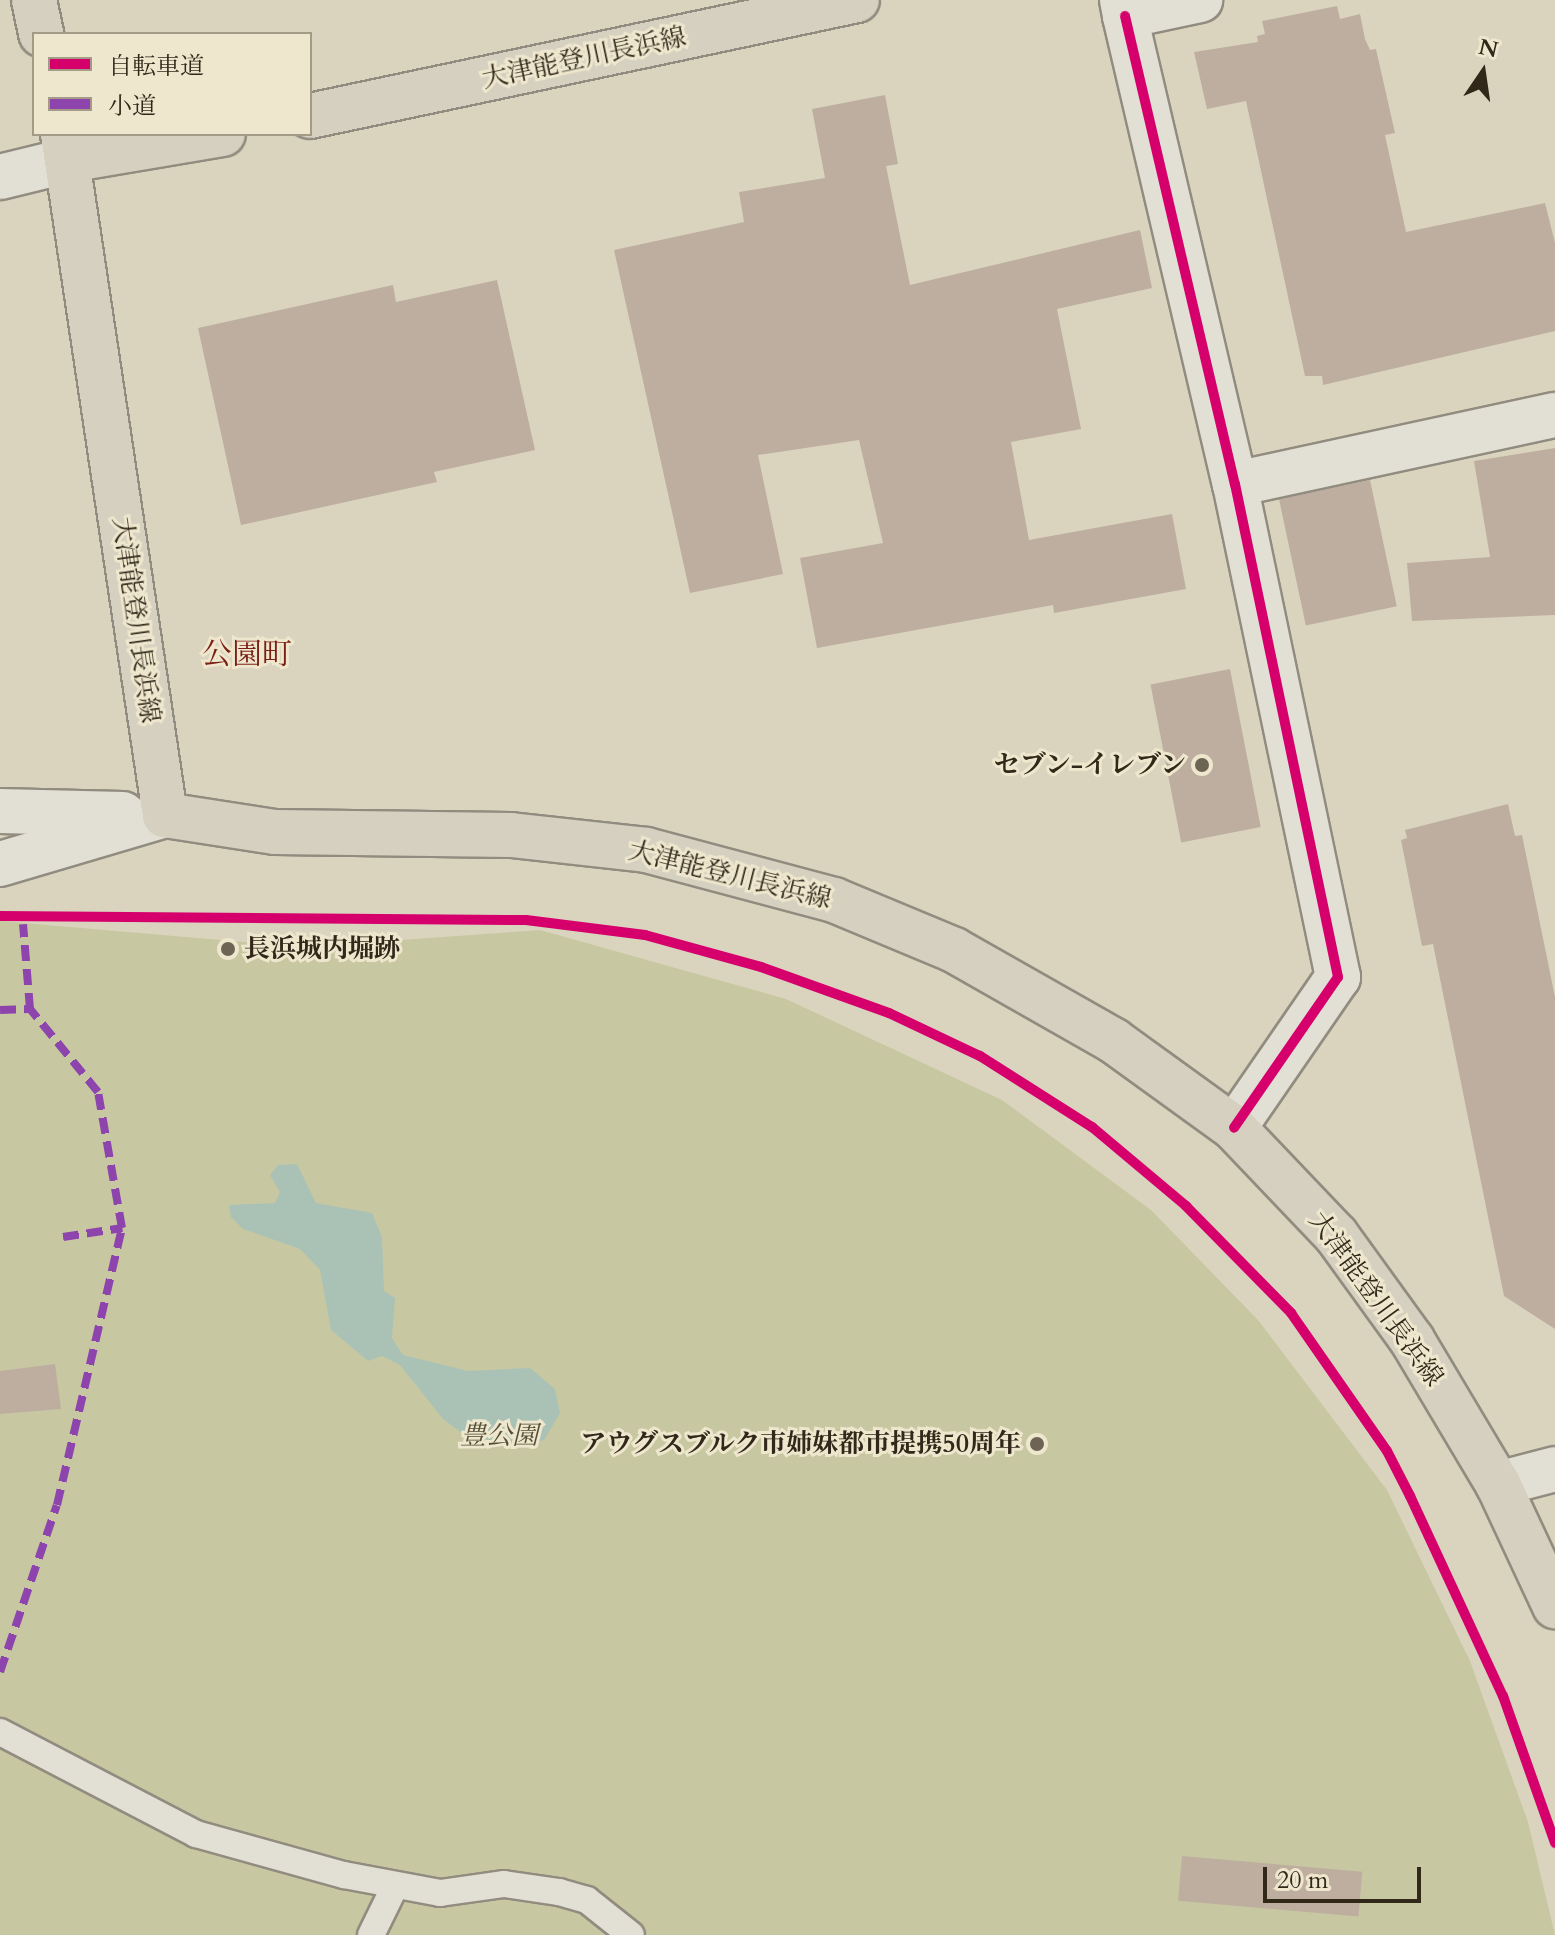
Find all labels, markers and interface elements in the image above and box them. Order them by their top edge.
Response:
street label: 大津能登川長浜線 [479,21,689,95]
legend [32,32,312,136]
north arrow [1443,32,1523,112]
text: N [1476,32,1501,65]
text: 自転車道 [108,50,204,83]
text: 小道 [108,90,156,123]
street label: 大津能登川長浜線 [106,515,166,725]
district label: 公園町 [202,637,292,673]
place label: セブン-イレブン [992,749,1186,781]
marker: セブン-イレブン [1193,756,1211,774]
street label: 大津能登川長浜線 [625,835,835,915]
place label: 長浜城内堀跡 [244,933,400,965]
marker: 長浜城内堀跡 [219,940,237,958]
street label: 大津能登川長浜線 [1302,1206,1450,1392]
park label: 豊公園 [460,1420,538,1452]
place label: アウグスブルク市姉妹都市提携50周年 [578,1428,1021,1460]
marker: アウグスブルク市姉妹都市提携50周年 [1028,1435,1046,1453]
scale bar [1267,1851,1425,1901]
text: 20 m [1277,1864,1328,1897]

